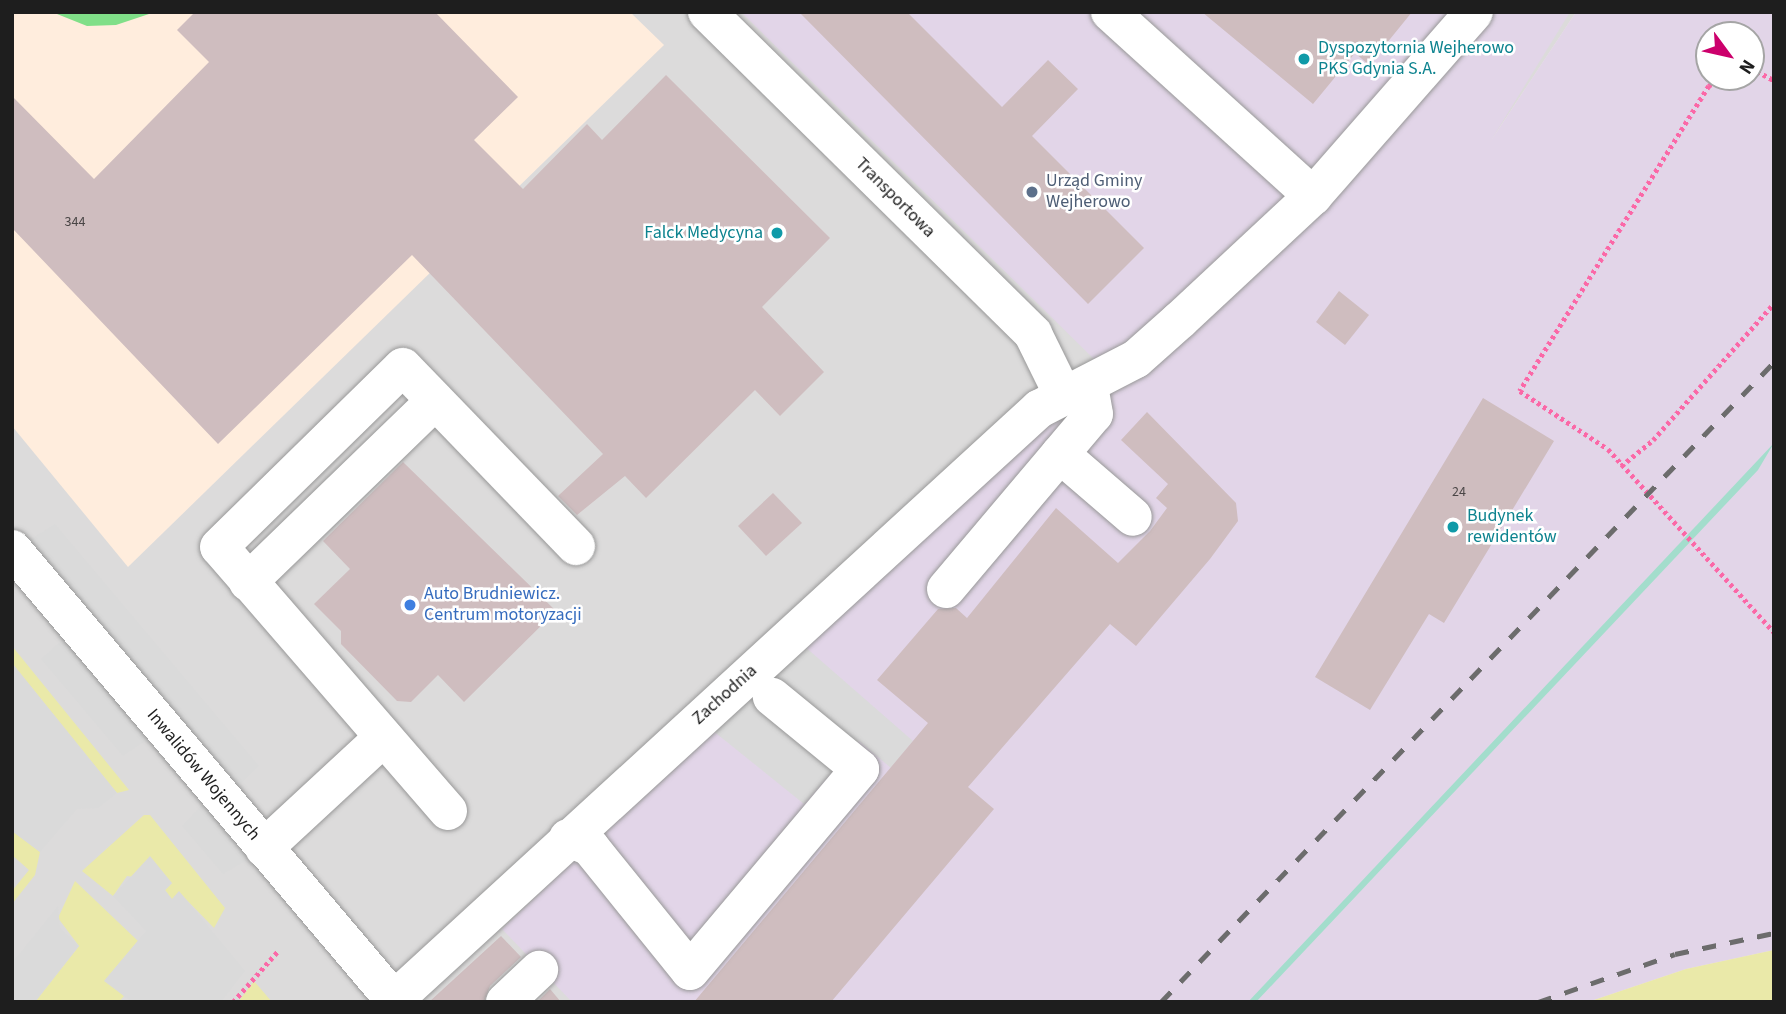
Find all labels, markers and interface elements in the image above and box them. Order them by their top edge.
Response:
north arrow [1695,21,1765,91]
place label: Dyspozytornia Wejherowo PKS Gdynia S.A. [1318,38,1514,80]
marker: Dyspozytornia Wejherowo PKS Gdynia S.A. [1296,51,1312,67]
text: N [1732,54,1761,79]
street label: Transportowa [850,153,940,243]
place label: Urząd Gminy Wejherowo [1046,171,1142,214]
marker: Urząd Gminy Wejherowo [1024,184,1040,200]
house number: 344 [65,214,85,230]
place label: Falck Medycyna [644,222,763,244]
marker: Falck Medycyna [769,225,785,241]
house number: 24 [1452,484,1466,500]
place label: Budynek rewidentów [1467,506,1557,548]
marker: Budynek rewidentów [1445,519,1461,535]
place label: Auto Brudniewicz. Centrum motoryzacji [424,584,582,626]
marker: Auto Brudniewicz. Centrum motoryzacji [402,597,418,613]
street label: Zachodnia [688,660,762,730]
street label: Inwalidów Wojennych [142,705,264,845]

